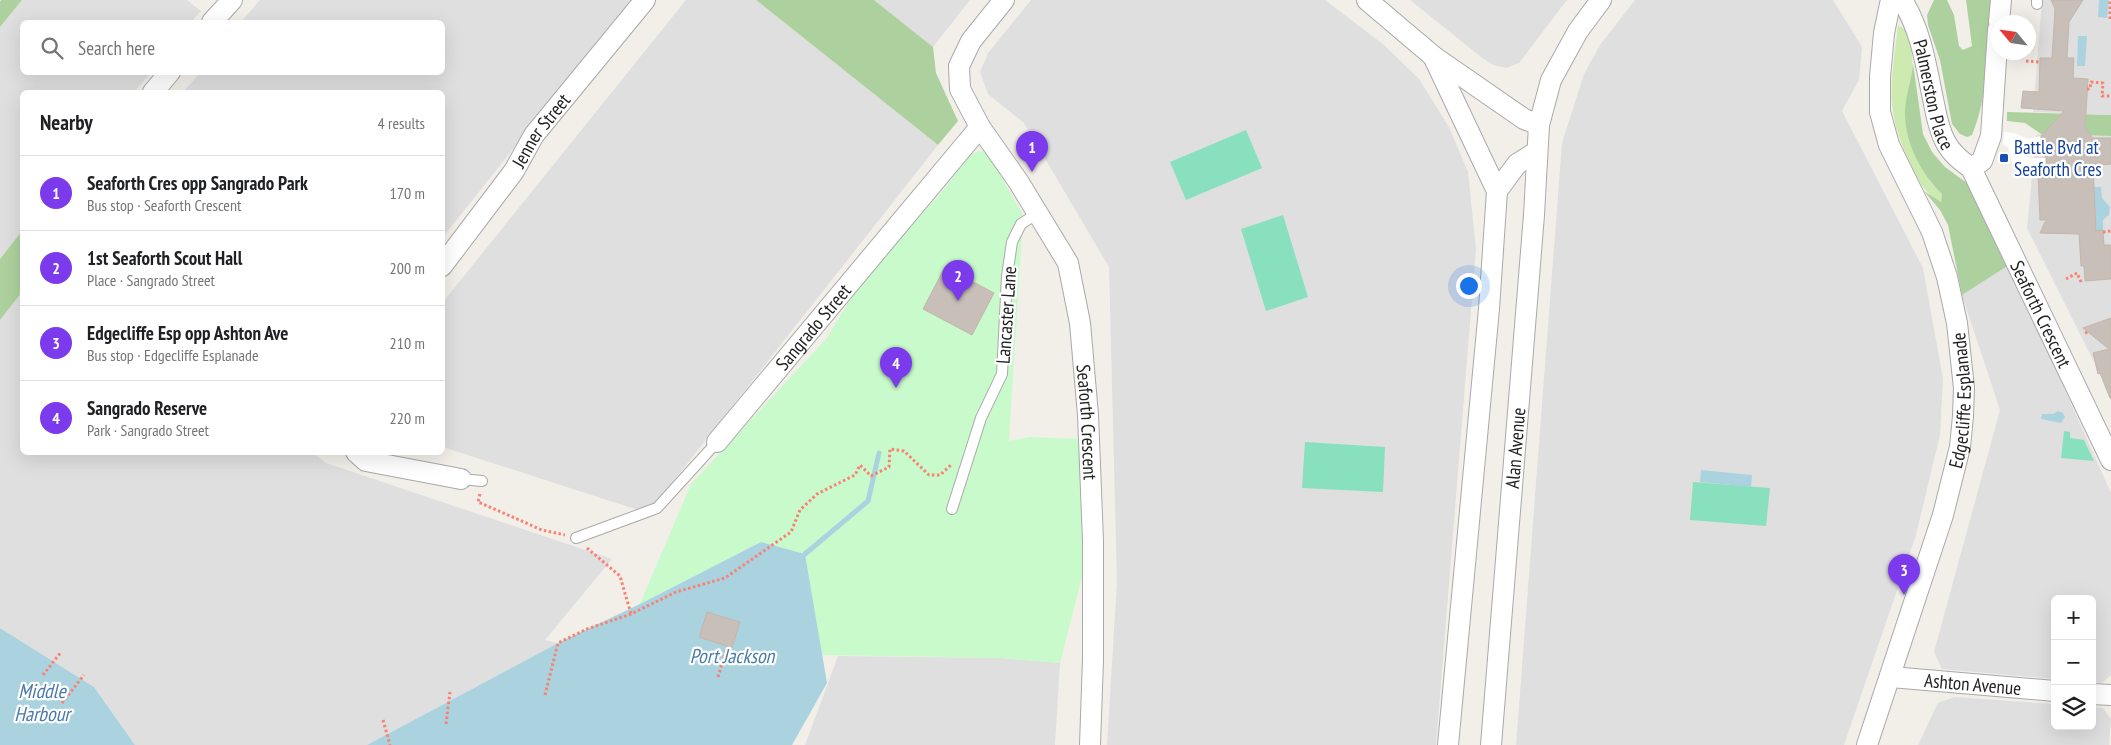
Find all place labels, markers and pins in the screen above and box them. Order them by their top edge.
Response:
pin: 1 [1016,131,1048,172]
place label: Battle Bvd at Seaforth Cres [2014,135,2102,181]
marker: Battle Bvd at Seaforth Cres [1998,152,2010,164]
pin: 2 [942,260,974,301]
pin: 4 [880,347,912,388]
pin: 3 [1888,554,1920,595]

